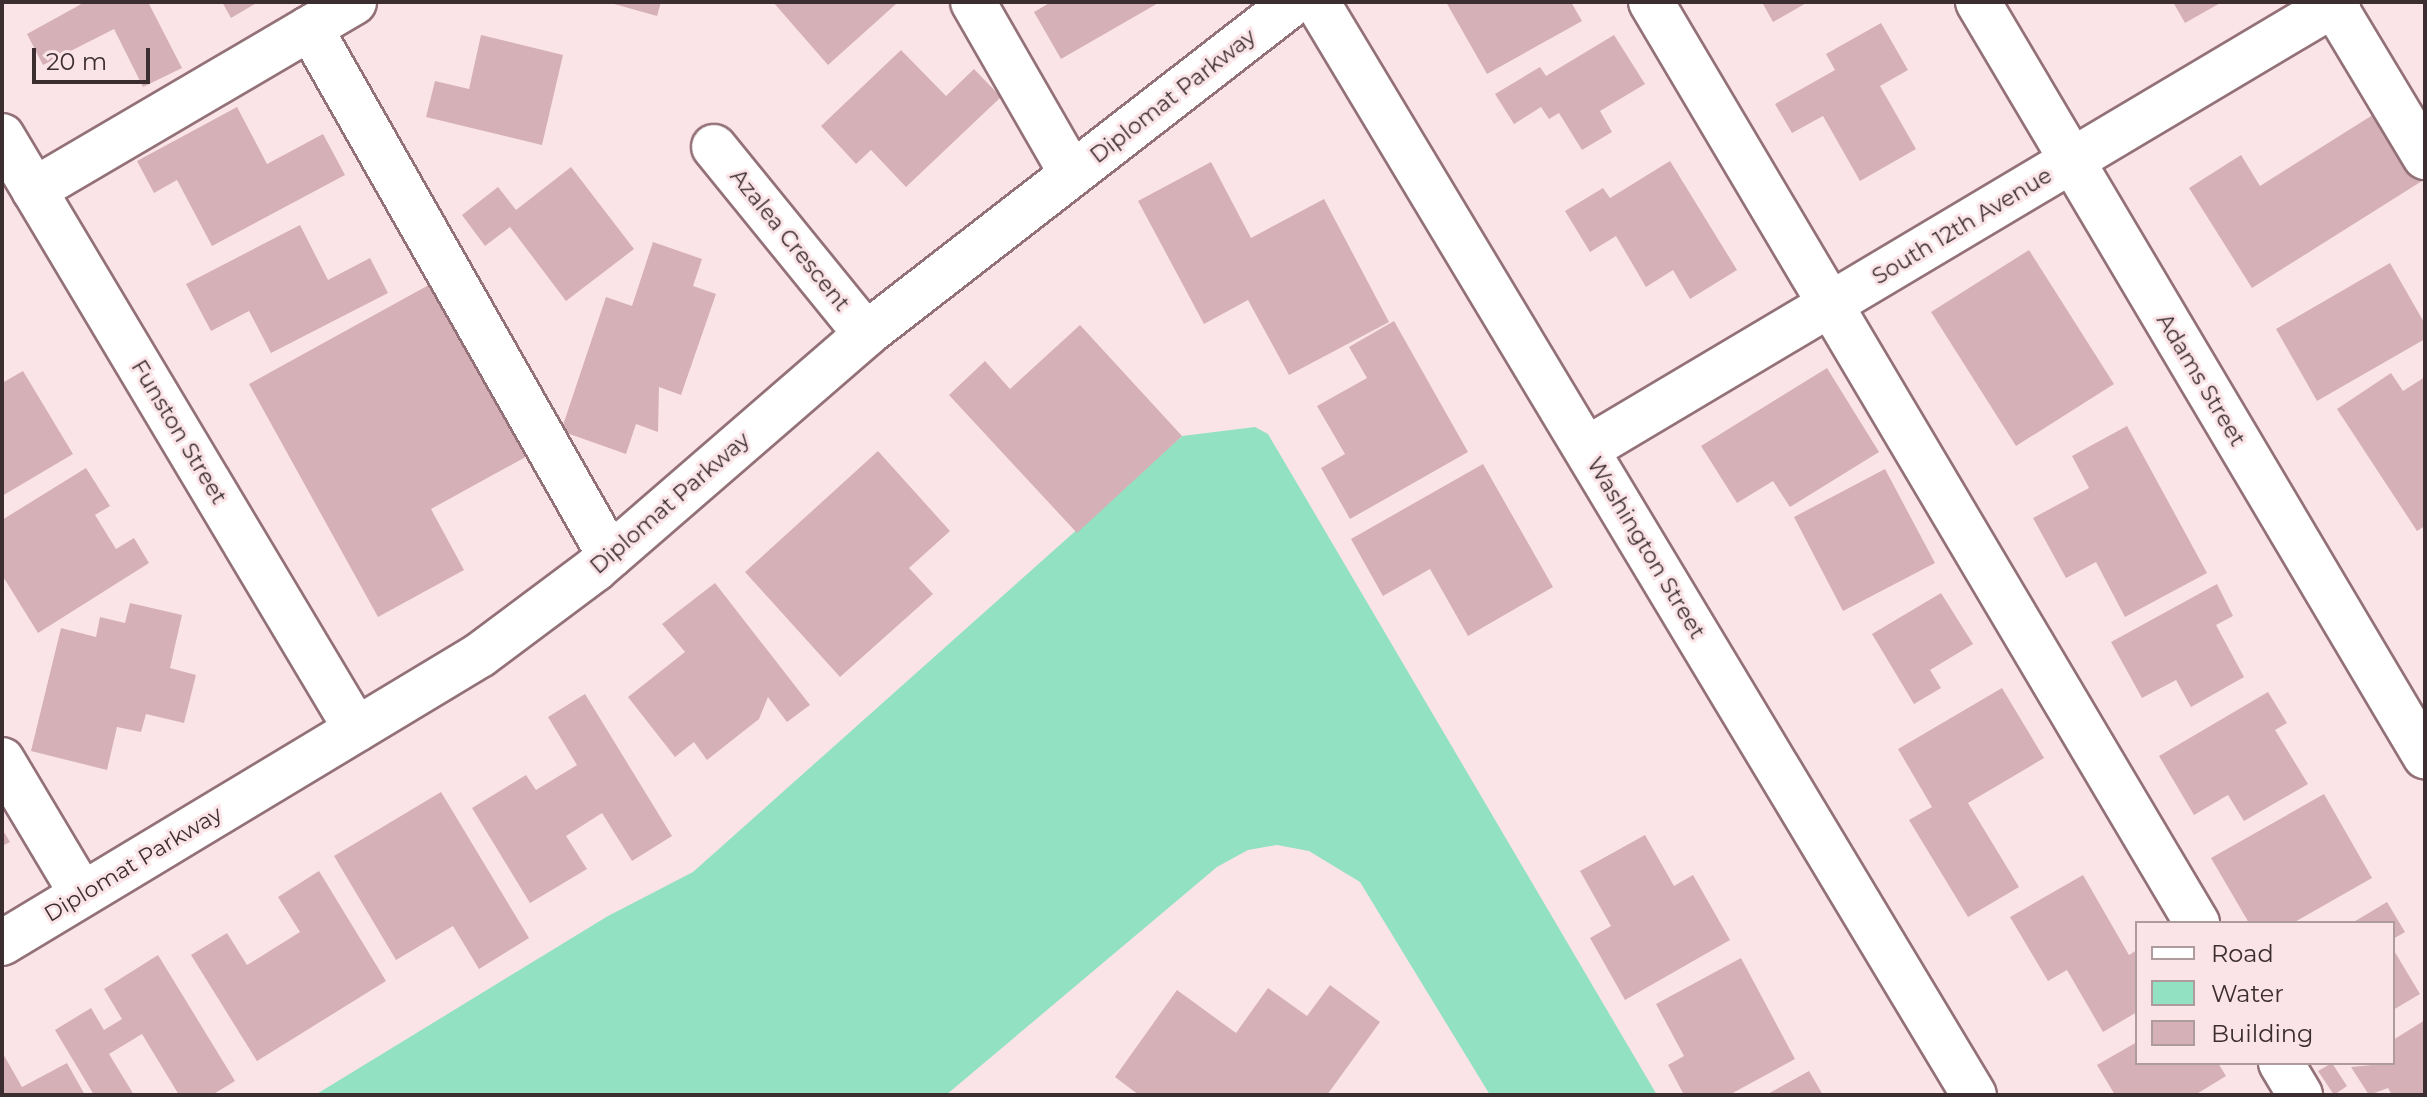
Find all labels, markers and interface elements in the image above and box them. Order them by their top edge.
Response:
street label: Diplomat Parkway [1085,23,1261,169]
scale bar [36,32,154,82]
text: 20 m [46,47,107,76]
street label: South 12th Avenue [1867,162,2057,290]
street label: Azalea Crescent [725,164,855,316]
street label: Adams Street [2151,309,2251,451]
street label: Funston Street [126,355,232,509]
street label: Diplomat Parkway [585,427,755,579]
street label: Washington Street [1581,452,1711,644]
street label: Diplomat Parkway [39,800,227,928]
legend [2135,921,2395,1065]
text: Road [2211,939,2274,968]
text: Water [2211,979,2284,1008]
text: Building [2211,1019,2314,1048]

